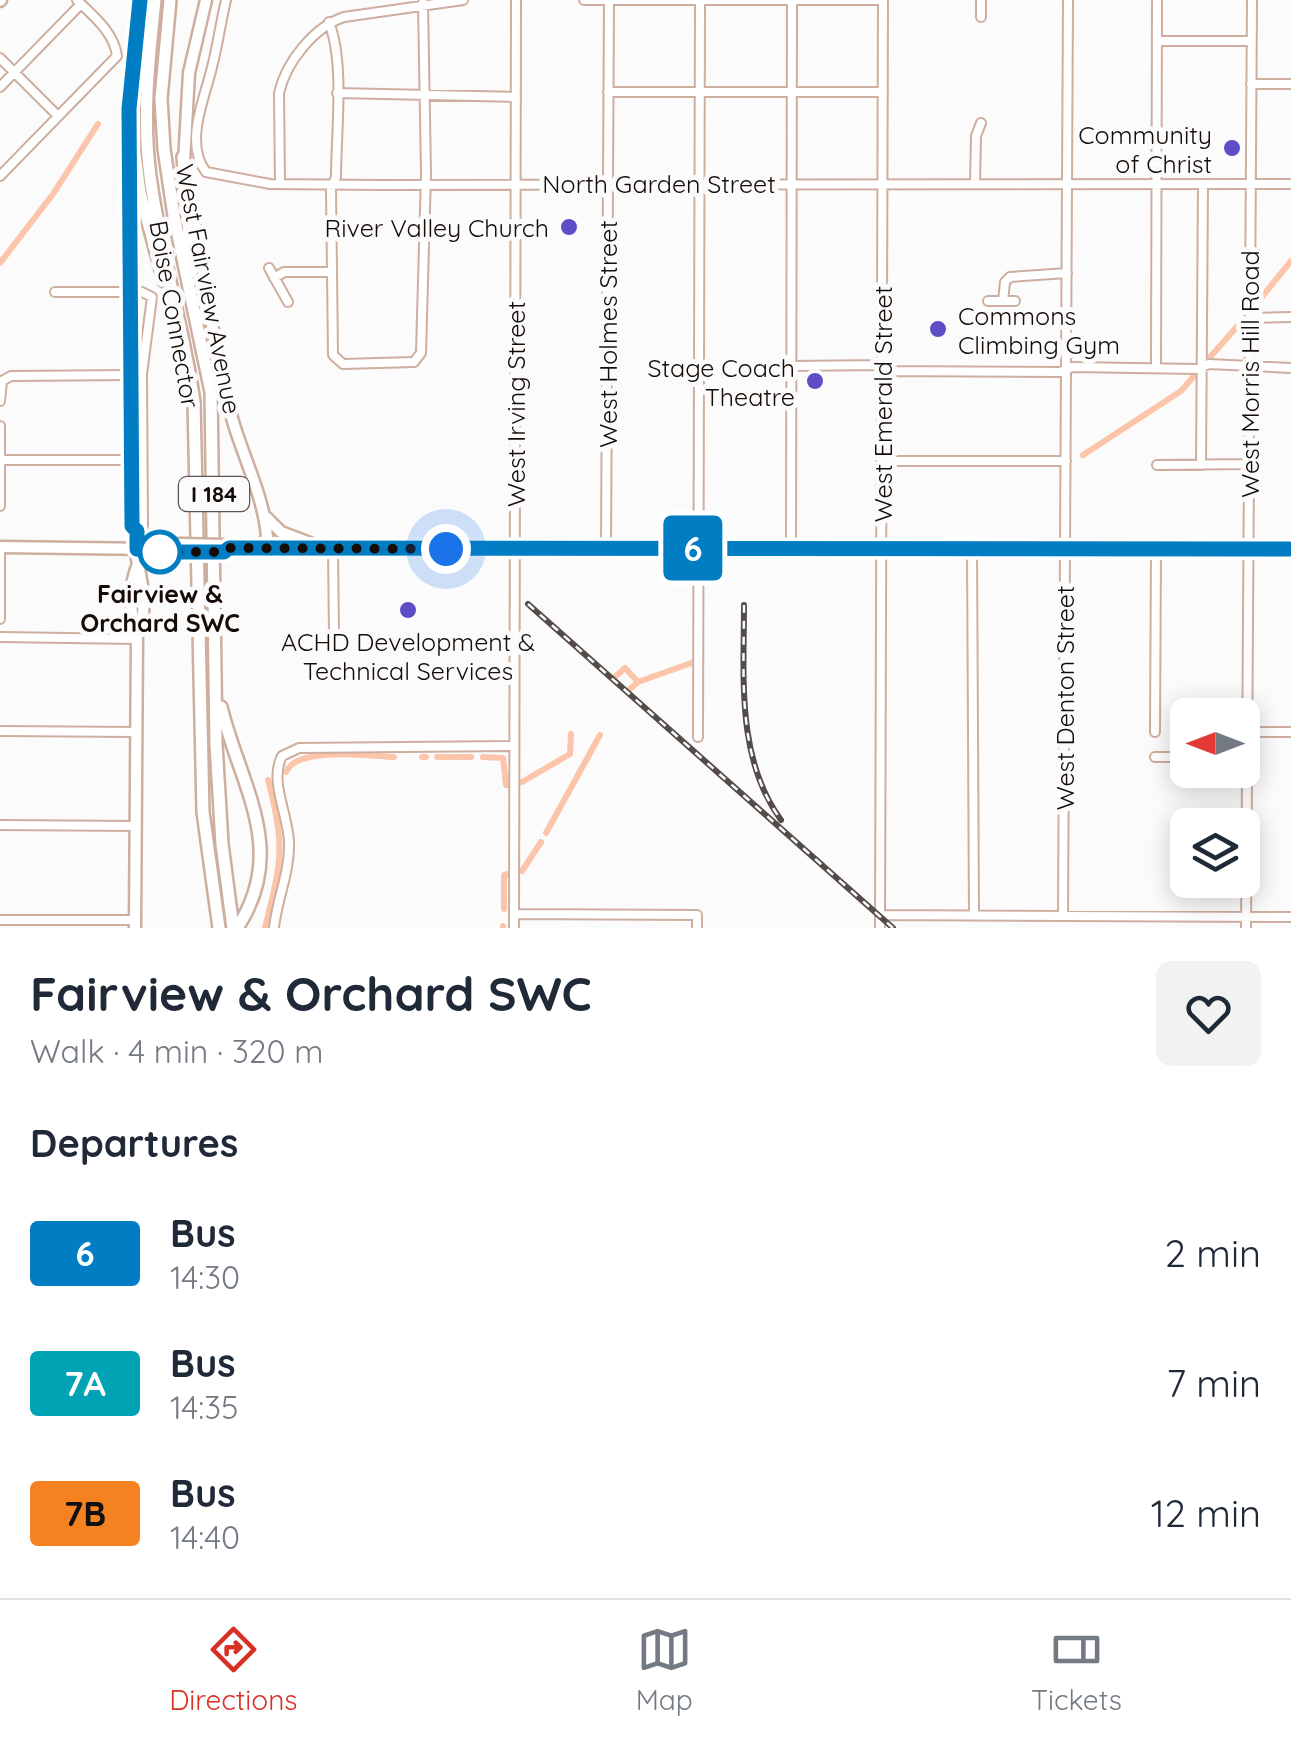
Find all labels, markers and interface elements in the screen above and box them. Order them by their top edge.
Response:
place label: Community of Christ [1078,119,1212,179]
marker: Community of Christ [1221,137,1243,159]
street label: West Fairview Avenue [170,161,248,417]
street label: North Garden Street [542,168,776,199]
place label: River Valley Church [325,212,549,243]
marker: River Valley Church [558,216,580,238]
street label: Boise Connector [143,218,207,411]
street label: West Holmes Street [592,220,623,448]
street label: West Morris Hill Road [1234,250,1265,498]
street label: West Emerald Street [867,286,898,522]
place label: Commons Climbing Gym [958,300,1120,360]
street label: West Irving Street [500,301,531,507]
marker: Commons Climbing Gym [927,318,949,340]
place label: Stage Coach Theatre [648,352,795,412]
marker: Stage Coach Theatre [804,370,826,392]
road number: I 184 [179,477,249,511]
line badge: 6 [660,516,726,580]
your location [421,524,471,574]
text: 6 [683,526,703,570]
marker: Fairview & Orchard SWC [139,531,181,573]
place label: Fairview & Orchard SWC [80,578,240,638]
street label: West Denton Street [1049,586,1080,810]
marker: ACHD Development & Technical Services [397,599,419,621]
place label: ACHD Development & Technical Services [281,626,535,686]
north arrow [1170,698,1260,788]
map controls [1170,698,1260,898]
button: layers [1170,808,1260,898]
button: heart [1156,961,1261,1066]
text: Fairview & Orchard SWC [30,963,592,1023]
text: Walk · 4 min · 320 m [30,1031,324,1071]
text: Departures [30,1119,238,1167]
text: Bus [170,1209,236,1257]
text: 2 min [1165,1229,1261,1277]
text: 6 [75,1231,95,1275]
text: 14:30 [170,1257,240,1297]
text: Bus [170,1339,236,1387]
text: 7 min [1166,1359,1261,1407]
text: 7A [64,1361,106,1405]
text: 14:35 [170,1387,238,1427]
text: Bus [170,1469,236,1517]
text: 12 min [1151,1489,1261,1537]
text: 7B [64,1491,106,1535]
text: 14:40 [170,1517,240,1557]
tab: Directions [169,1622,297,1717]
tab: Map [636,1622,693,1717]
tab: Tickets [1031,1622,1122,1717]

